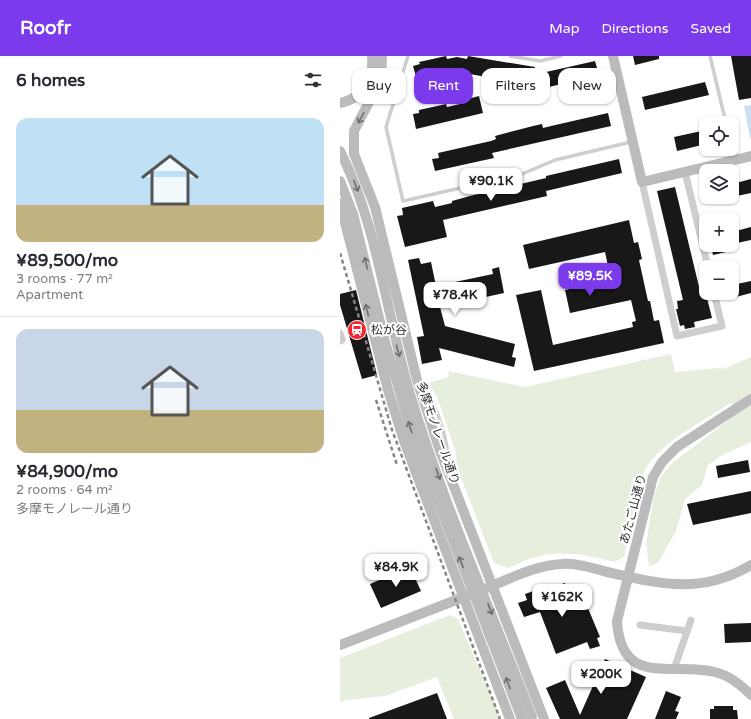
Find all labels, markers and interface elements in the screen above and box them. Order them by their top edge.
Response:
text: Roofr [20,17,71,39]
text: Map [549,20,580,37]
text: Directions [602,20,669,37]
text: Saved [691,20,731,37]
chip: Buy [352,68,406,104]
chip: Rent [414,68,473,104]
chip: Filters [481,68,550,104]
chip: New [558,68,616,104]
icon: filters [302,69,324,91]
text: 6 homes [16,70,85,91]
one-way arrow [356,112,364,124]
map controls [699,116,739,300]
button: locate [699,116,739,156]
icon: home [134,144,206,216]
button: layers [699,164,739,204]
pin: ¥90.1K [458,168,524,202]
text: ¥90.1K [468,173,514,189]
one-way arrow [352,180,360,192]
button: + [699,212,739,252]
text: ¥89,500/mo [16,250,118,271]
one-way arrow [362,257,370,270]
button: − [699,260,739,300]
pin: ¥89.5K [557,263,623,297]
text: ¥89.5K [567,268,613,284]
text: 3 rooms · 77 m² [16,271,113,287]
pin: ¥78.4K [422,282,488,316]
text: Apartment [16,287,83,303]
text: ¥78.4K [433,287,477,303]
one-way arrow [363,304,371,317]
station icon: 松が谷 [346,319,368,341]
place label: 松が谷 [371,323,407,337]
one-way arrow [395,344,402,357]
icon: home [134,355,206,427]
street label: 多摩モノレール通り [414,380,462,486]
one-way arrow [406,421,413,434]
text: ¥84,900/mo [16,461,118,482]
one-way arrow [434,468,442,480]
street label: あたご山通り [617,472,649,546]
text: 2 rooms · 64 m² [16,482,113,498]
text: 多摩モノレール通り [16,501,133,517]
pin: ¥84.9K [363,554,429,588]
one-way arrow [456,556,464,568]
text: ¥84.9K [373,559,419,575]
pin: ¥162K [534,584,590,618]
text: ¥162K [541,589,583,605]
one-way arrow [486,602,494,614]
pin: ¥200K [573,661,629,695]
text: ¥200K [580,666,622,682]
one-way arrow [504,677,511,689]

